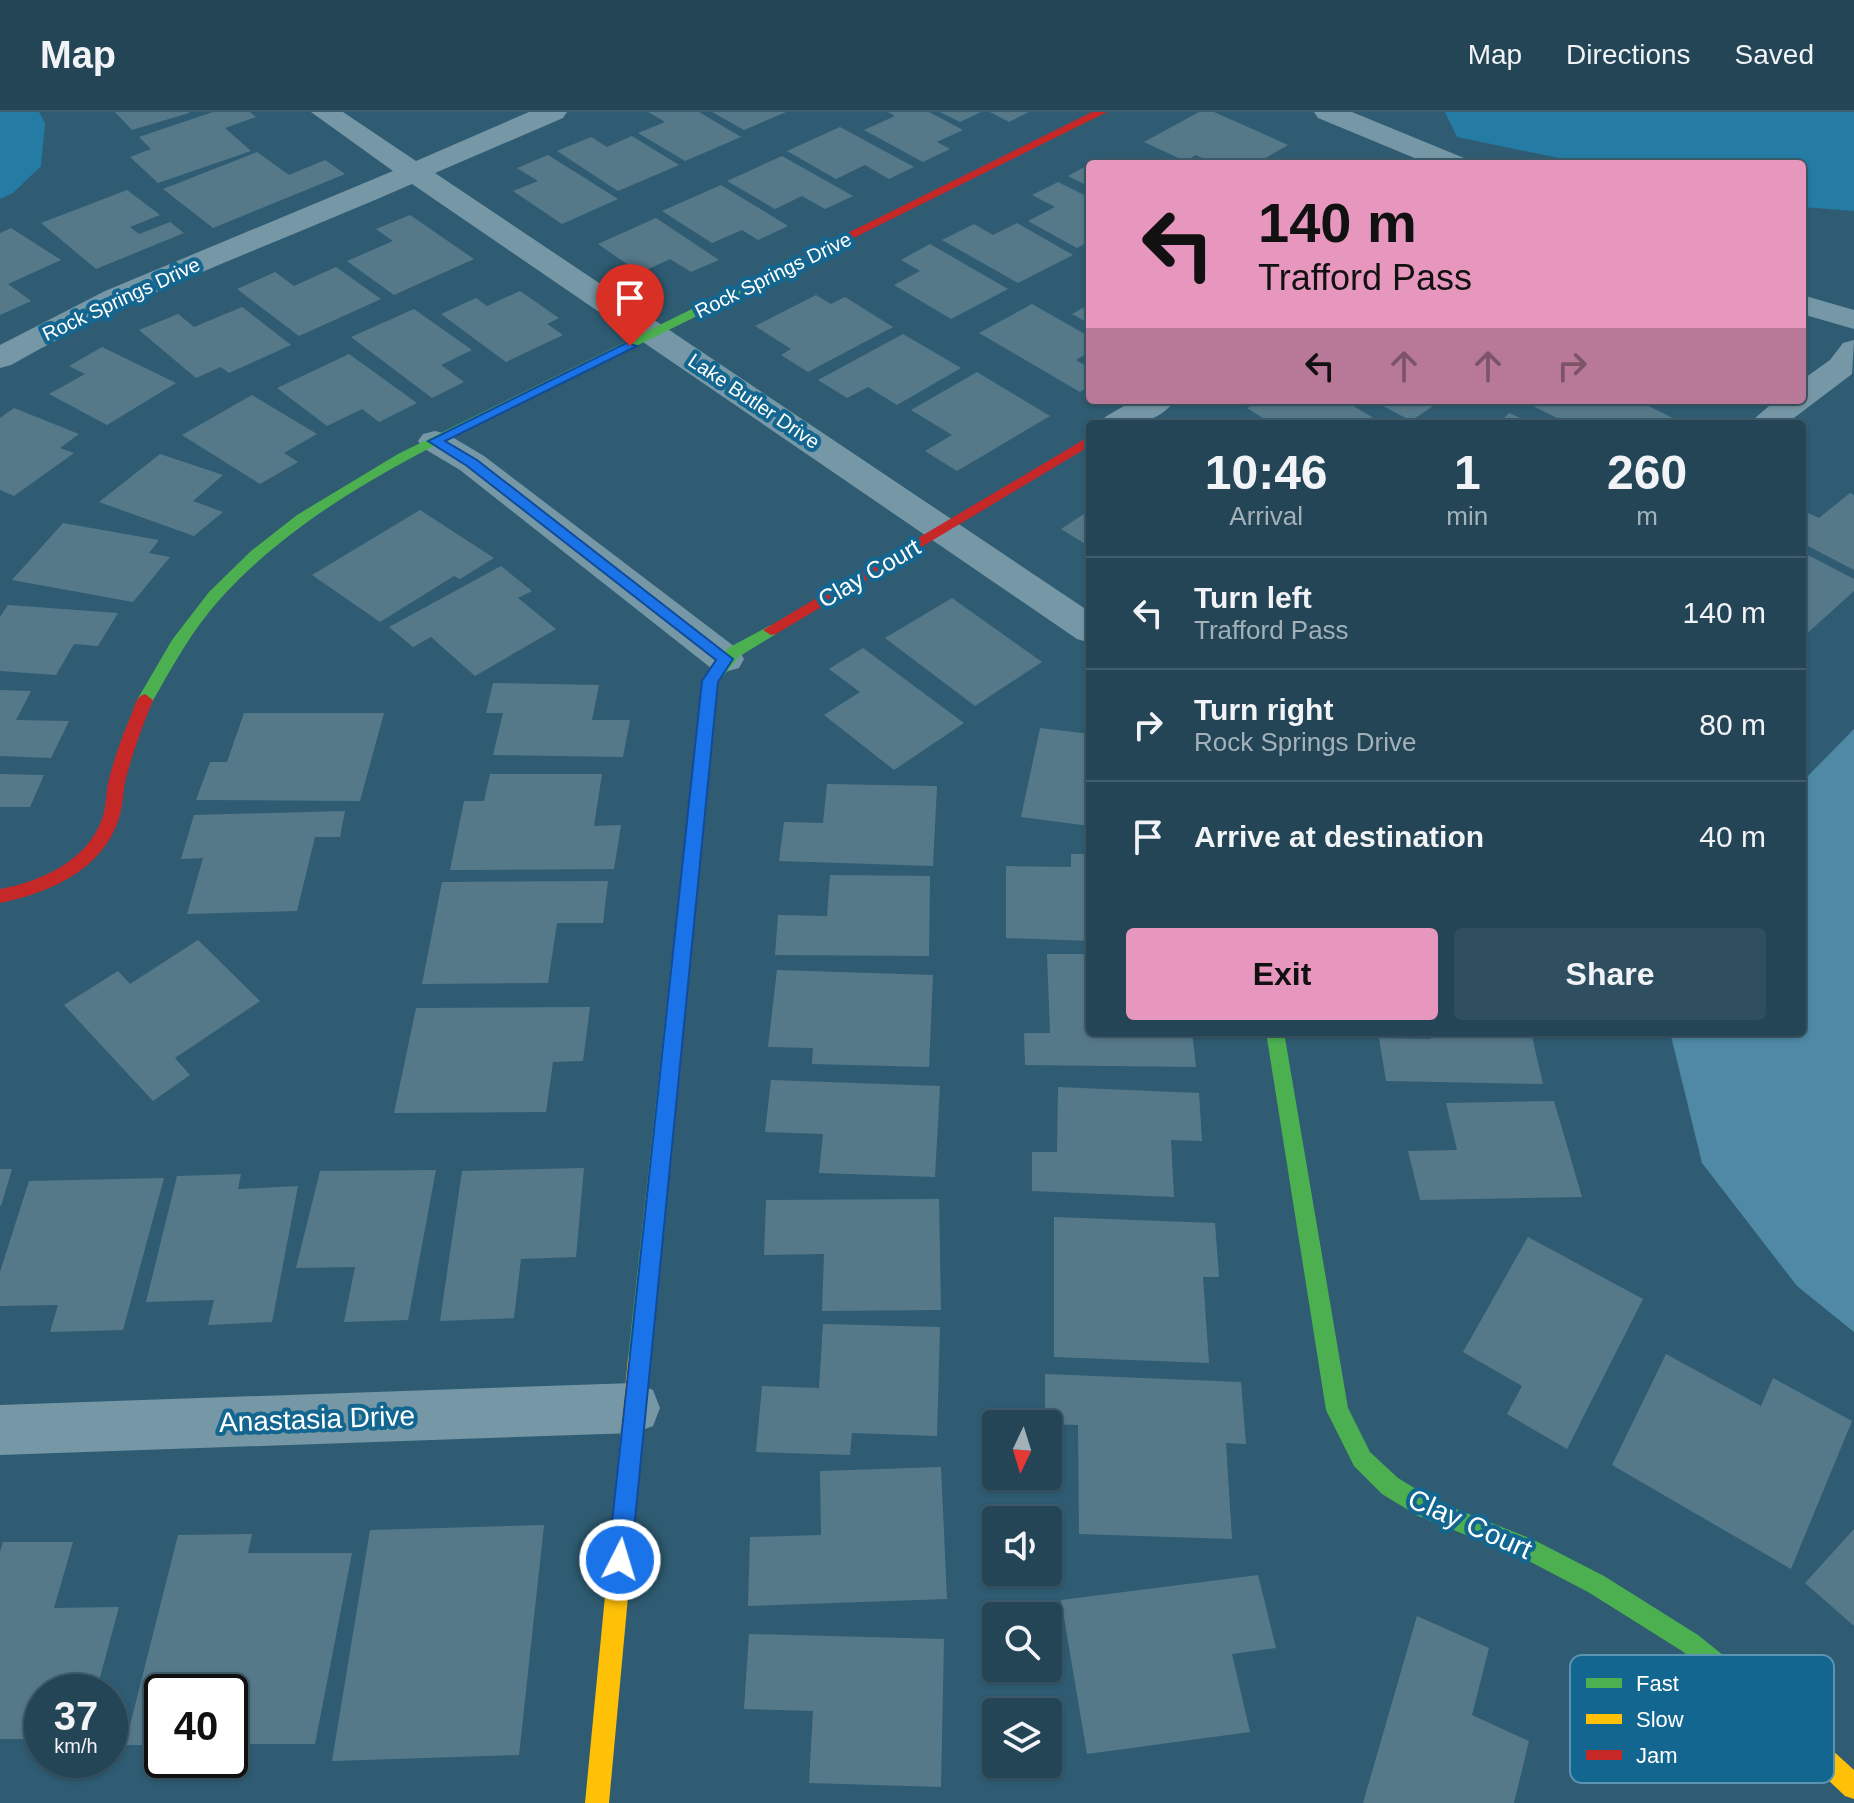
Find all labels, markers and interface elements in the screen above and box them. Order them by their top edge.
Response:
text: Map [40,34,116,76]
text: Map [1468,39,1522,70]
text: Directions [1566,39,1691,70]
text: Saved [1735,39,1814,70]
text: 140 m [1258,191,1417,254]
icon: left [1126,192,1230,296]
street label: Rock Springs Drive [691,228,855,322]
street label: Rock Springs Drive [39,253,203,345]
text: Trafford Pass [1258,257,1472,298]
pin [596,264,664,346]
icon: arrive [608,276,652,320]
icon: left [1298,344,1342,388]
icon: ahead [1382,344,1426,388]
icon: ahead [1466,344,1510,388]
icon: right [1550,344,1594,388]
street label: Lake Butler Drive [684,349,824,453]
text: 10:46 [1205,446,1328,499]
text: 1 [1454,446,1481,499]
text: 260 [1607,446,1687,499]
text: Arrival [1229,501,1303,531]
text: min [1446,501,1488,531]
text: m [1636,501,1658,531]
street label: Clay Court [813,533,925,613]
text: Turn left [1194,581,1312,614]
icon: left [1126,591,1170,635]
text: 140 m [1683,596,1766,629]
text: Trafford Pass [1194,615,1349,645]
text: Turn right [1194,693,1333,726]
icon: right [1126,703,1170,747]
text: 80 m [1699,708,1766,741]
text: Rock Springs Drive [1194,727,1417,757]
icon: arrive [1126,815,1170,859]
text: Arrive at destination [1194,820,1484,853]
text: 40 m [1699,820,1766,853]
button: Exit [1126,928,1438,1020]
button: Share [1454,928,1766,1020]
street label: Anastasia Drive [218,1400,416,1438]
north arrow [982,1410,1062,1490]
map controls [982,1410,1062,1778]
street label: Clay Court [1403,1483,1537,1565]
button: sound [982,1506,1062,1586]
position arrow [578,1518,662,1602]
button: search [982,1602,1062,1682]
legend [1570,1655,1834,1783]
text: Fast [1636,1671,1679,1696]
speed limit sign: 40 [144,1674,248,1778]
text: 37 [54,1694,98,1738]
button: layers [982,1698,1062,1778]
text: Slow [1636,1707,1684,1732]
text: km/h [54,1735,98,1757]
text: Jam [1636,1743,1678,1768]

